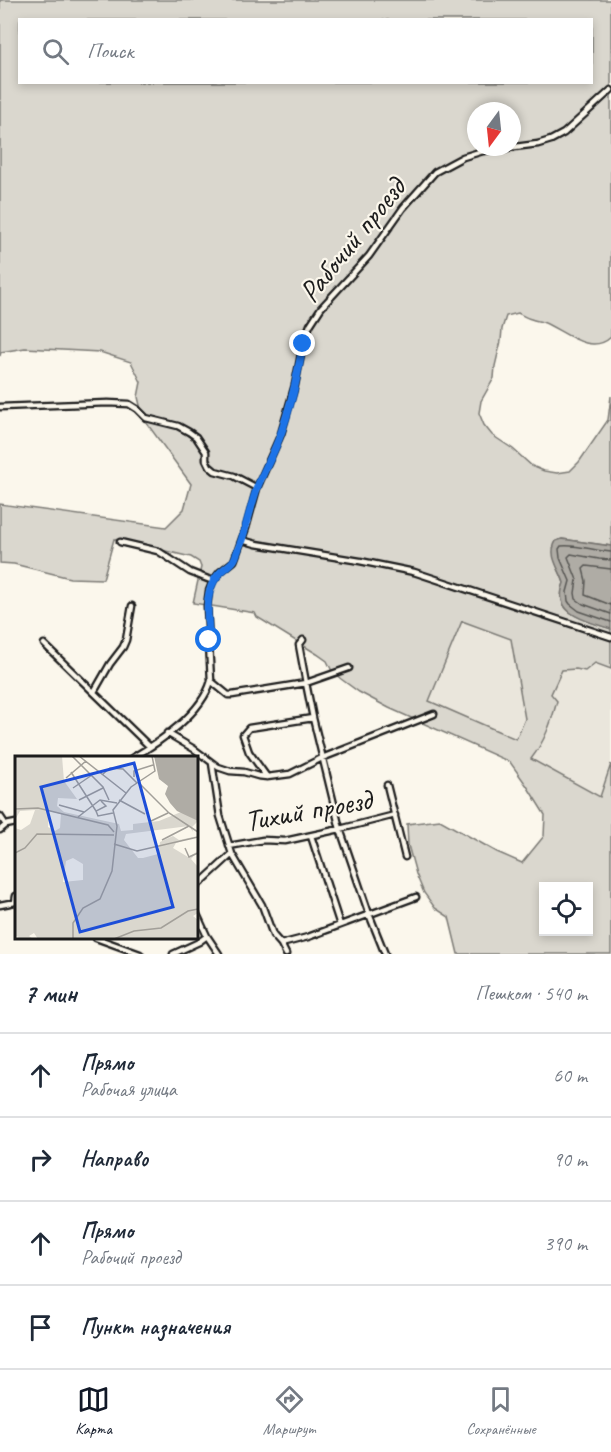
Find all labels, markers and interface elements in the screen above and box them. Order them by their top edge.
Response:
search box [18,18,593,84]
icon: search [39,35,72,68]
text: Поиск [87,37,133,65]
north arrow [467,102,521,156]
street label: Рабочий проезд [290,168,415,310]
route end [289,330,315,356]
route start [195,626,221,652]
inset map [15,756,198,939]
street label: Тихий проезд [242,780,377,840]
map controls [539,882,593,936]
button: locate [539,882,593,936]
text: 7 мин [24,977,77,1010]
text: Пешком · 540 m [475,981,587,1006]
text: Прямо [81,1049,133,1077]
icon: ahead [24,1059,57,1092]
text: 60 m [553,1063,587,1088]
text: Рабочая улица [81,1077,176,1102]
icon: right [24,1143,57,1176]
text: Направо [81,1145,148,1173]
text: 90 m [553,1147,587,1172]
text: Прямо [81,1217,133,1245]
icon: ahead [24,1227,57,1260]
text: 390 m [544,1231,587,1256]
text: Рабочий проезд [81,1245,181,1270]
icon: arrive [24,1311,57,1344]
text: Пункт назначения [81,1313,230,1341]
tab: Карта [75,1383,112,1439]
tab: Маршрут [263,1383,315,1439]
tab: Сохранённые [466,1383,536,1439]

